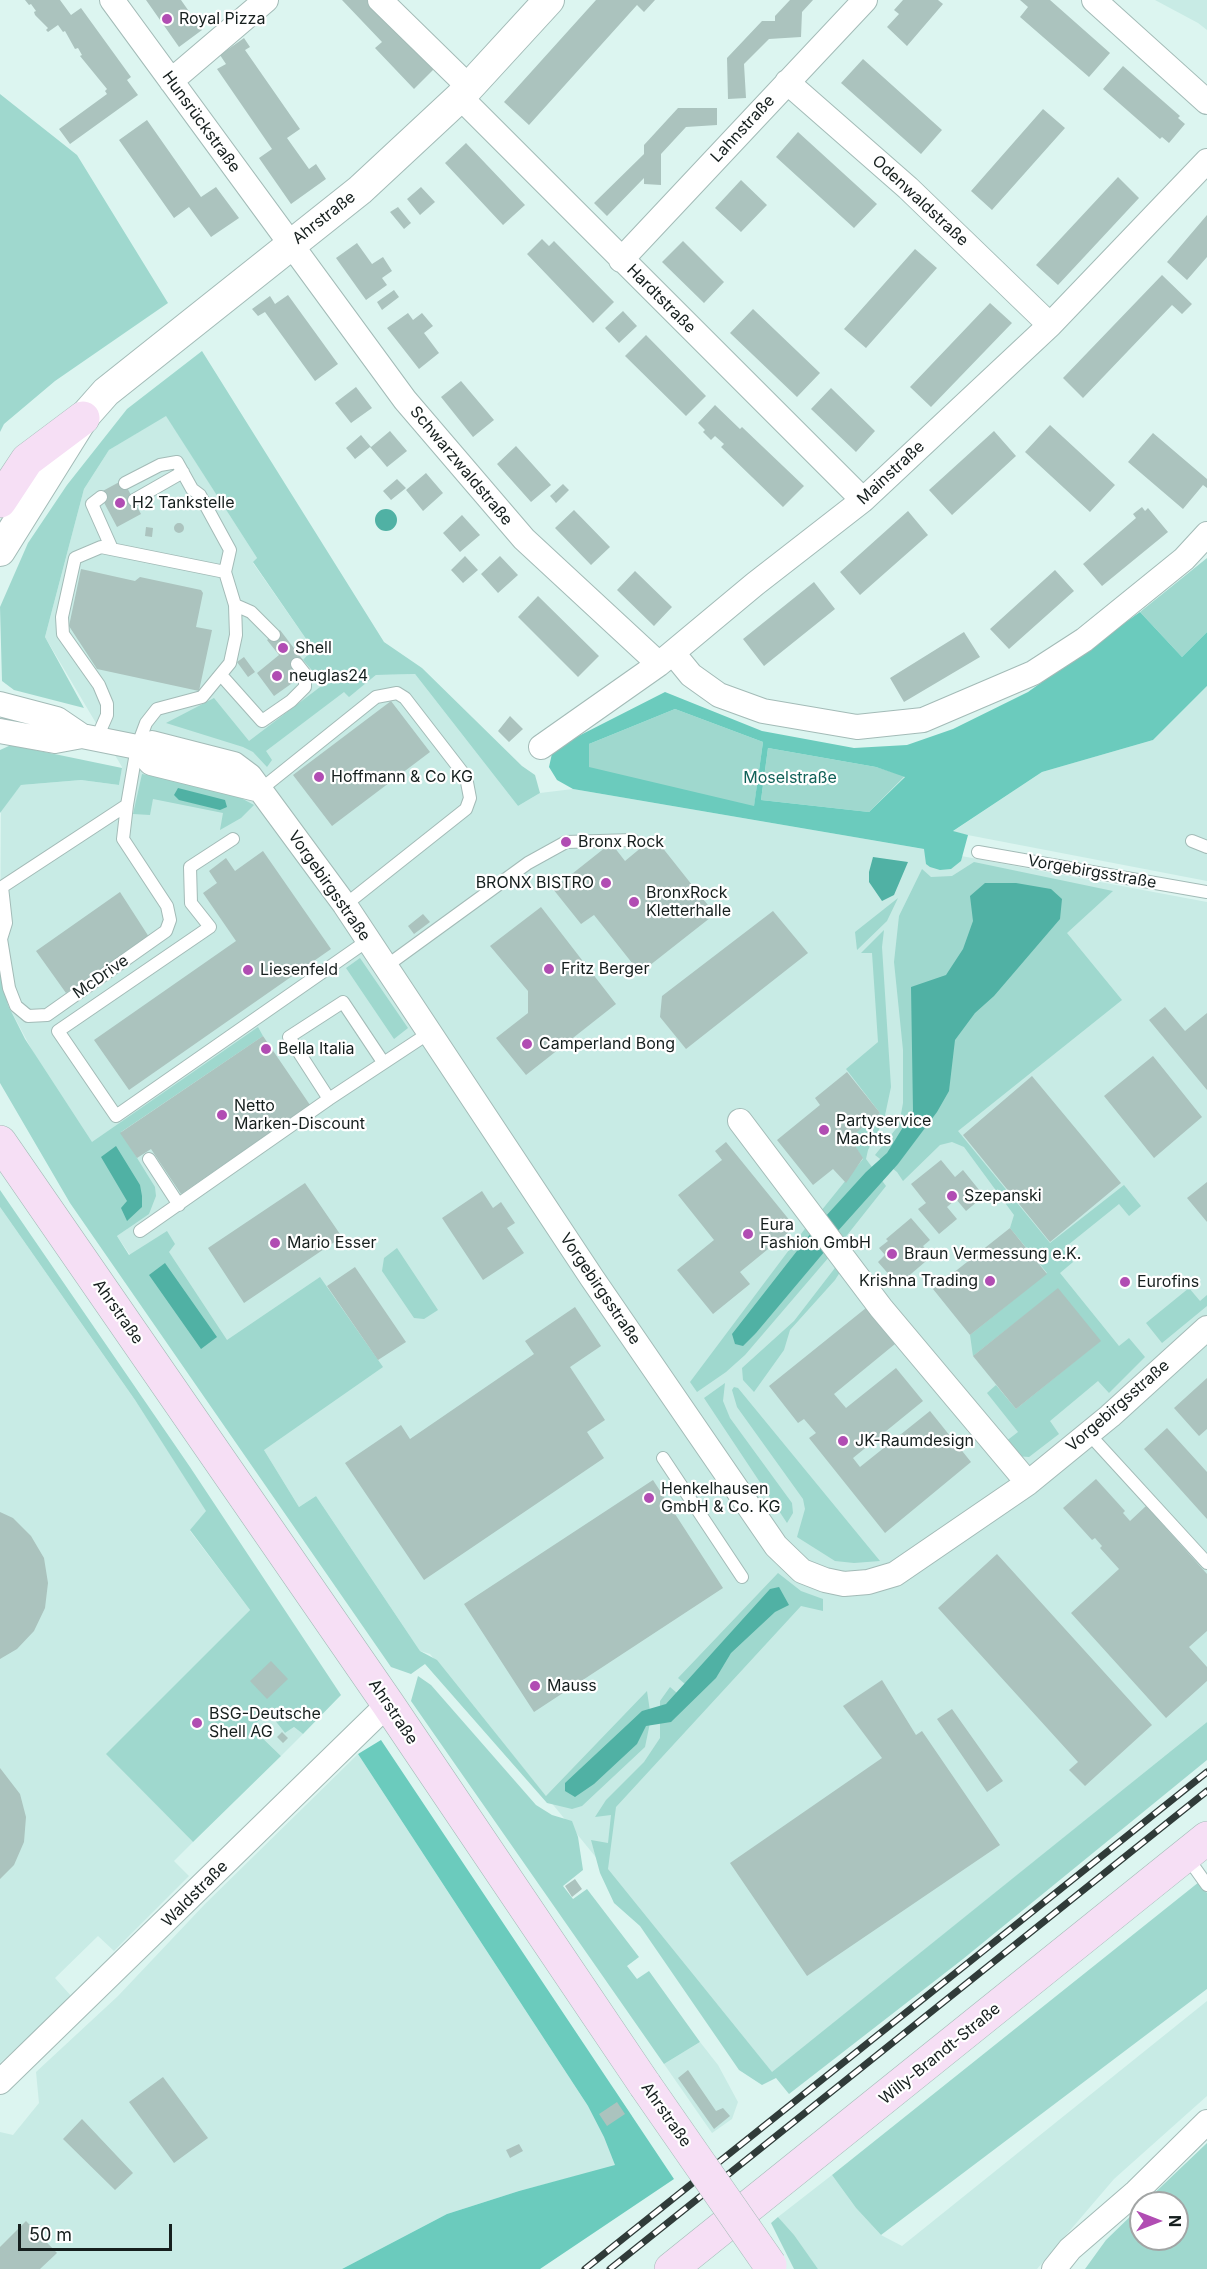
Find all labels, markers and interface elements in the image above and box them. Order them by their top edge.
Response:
place label: Royal Pizza [179,9,265,29]
marker: Royal Pizza [160,12,174,26]
street label: Hunsrückstraße [158,68,244,176]
street label: Lahnstraße [707,91,779,167]
street label: Odenwaldstraße [868,152,972,250]
street label: Ahrstraße [289,188,359,248]
street label: Hardtstraße [623,261,699,337]
street label: Schwarzwaldstraße [406,403,516,529]
street label: Mainstraße [854,437,928,509]
place label: H2 Tankstelle [132,493,234,513]
marker: H2 Tankstelle [113,496,127,510]
place label: Shell [295,638,332,658]
marker: Shell [276,641,290,655]
place label: neuglas24 [289,666,368,686]
marker: neuglas24 [270,669,284,683]
place label: Hoffmann & Co KG [331,767,473,787]
park label: Moselstraße [743,768,837,788]
marker: Hoffmann & Co KG [312,770,326,784]
street label: Vorgebirgsstraße [284,827,374,945]
place label: Bronx Rock [578,832,664,852]
marker: Bronx Rock [559,835,573,849]
street label: Vorgebirgsstraße [1026,851,1158,893]
place label: BRONX BISTRO [476,873,594,893]
marker: BRONX BISTRO [599,876,613,890]
place label: BronxRock Kletterhalle [646,883,731,921]
marker: BronxRock Kletterhalle [627,895,641,909]
street label: McDrive [70,951,132,1003]
place label: Fritz Berger [561,959,649,979]
place label: Liesenfeld [260,960,338,980]
marker: Fritz Berger [542,962,556,976]
marker: Liesenfeld [241,963,255,977]
place label: Camperland Bong [539,1034,675,1054]
marker: Camperland Bong [520,1037,534,1051]
place label: Bella Italia [278,1039,355,1059]
marker: Bella Italia [259,1042,273,1056]
place label: Netto Marken-Discount [234,1096,365,1134]
marker: Netto Marken-Discount [215,1108,229,1122]
place label: Partyservice Machts [836,1111,931,1149]
marker: Partyservice Machts [817,1123,831,1137]
place label: Szepanski [964,1186,1042,1206]
marker: Szepanski [945,1189,959,1203]
place label: Eura Fashion GmbH [760,1215,871,1253]
marker: Eura Fashion GmbH [741,1227,755,1241]
street label: Vorgebirgsstraße [556,1230,644,1348]
place label: Mario Esser [287,1233,377,1253]
marker: Mario Esser [268,1236,282,1250]
place label: Braun Vermessung e.K. [904,1244,1081,1264]
marker: Braun Vermessung e.K. [885,1247,899,1261]
place label: Krishna Trading [859,1271,978,1291]
place label: Eurofins [1137,1272,1199,1292]
marker: Krishna Trading [983,1274,997,1288]
marker: Eurofins [1118,1275,1132,1289]
street label: Ahrstraße [89,1276,147,1348]
street label: Vorgebirgsstraße [1063,1356,1173,1456]
place label: JK-Raumdesign [855,1431,974,1451]
marker: JK-Raumdesign [836,1434,850,1448]
place label: Henkelhausen GmbH & Co. KG [661,1479,780,1517]
marker: Henkelhausen GmbH & Co. KG [642,1491,656,1505]
street label: Ahrstraße [364,1676,422,1748]
place label: Mauss [547,1676,597,1696]
marker: Mauss [528,1679,542,1693]
place label: BSG-Deutsche Shell AG [209,1704,321,1742]
marker: BSG-Deutsche Shell AG [190,1716,204,1730]
street label: Waldstraße [158,1857,232,1931]
street label: Willy-Brandt-Straße [876,1999,1004,2109]
street label: Ahrstraße [637,2079,695,2151]
north arrow [1129,2191,1189,2251]
scale bar [21,2212,176,2250]
text: N [1165,2215,1185,2227]
text: 50 m [29,2224,72,2245]

